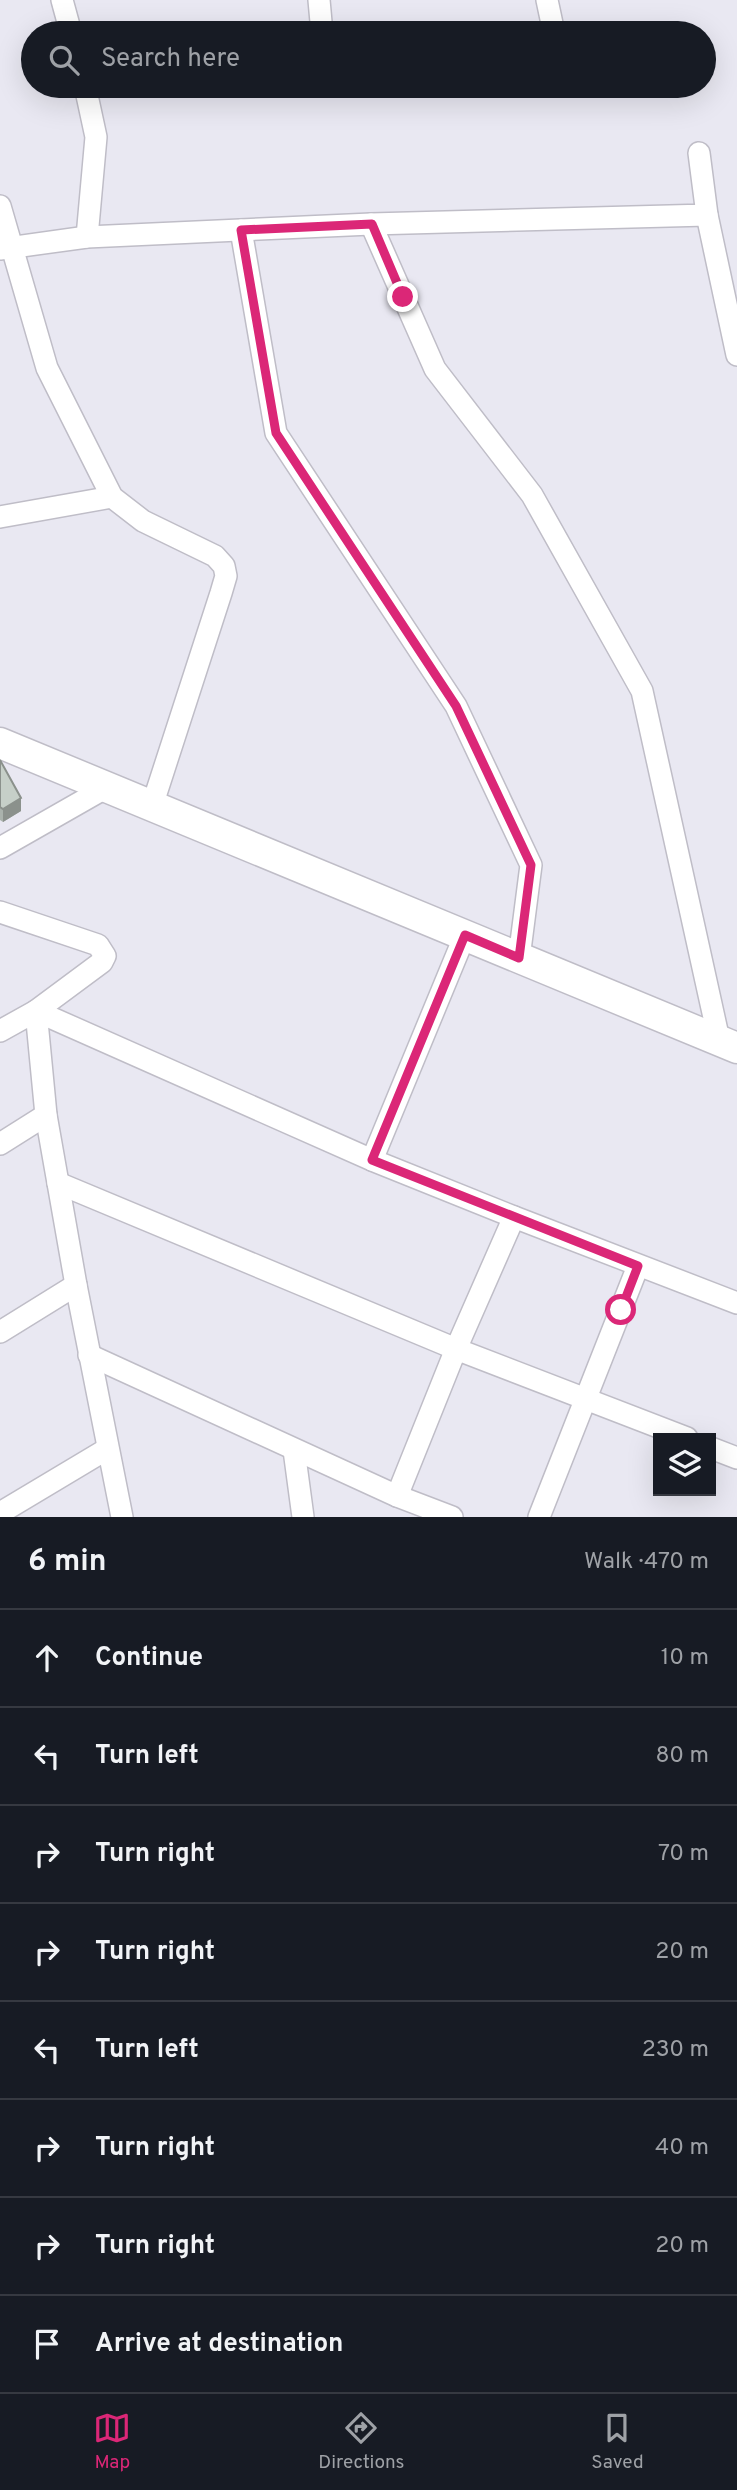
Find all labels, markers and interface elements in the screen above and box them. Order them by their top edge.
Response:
search box [21,21,716,98]
icon: search [45,41,83,79]
text: Search here [101,43,240,76]
route end [387,281,418,312]
route start [605,1294,636,1325]
map controls [653,1433,716,1496]
button: layers [653,1433,716,1496]
text: 6 min [28,1544,106,1581]
text: Walk · 470 m [584,1548,709,1577]
icon: ahead [28,1639,66,1677]
text: Continue [95,1642,203,1675]
text: 10 m [661,1644,709,1673]
icon: left [28,1737,66,1775]
text: Turn left [95,1740,199,1773]
text: 80 m [656,1742,709,1771]
icon: right [28,1835,66,1873]
text: Turn right [95,1838,215,1871]
text: 70 m [658,1840,709,1869]
icon: right [28,1933,66,1971]
text: Turn right [95,1936,215,1969]
text: 20 m [655,1938,709,1967]
icon: left [28,2031,66,2069]
text: Turn left [95,2034,199,2067]
text: 230 m [642,2036,709,2065]
icon: right [28,2129,66,2167]
text: Turn right [95,2132,215,2165]
text: 40 m [655,2134,709,2163]
icon: right [28,2227,66,2265]
text: Turn right [95,2230,215,2263]
text: 20 m [655,2232,709,2261]
icon: arrive [28,2325,66,2363]
text: Arrive at destination [95,2328,343,2361]
tab: Map [93,2409,131,2475]
tab: Directions [318,2409,405,2475]
tab: Saved [591,2409,644,2475]

